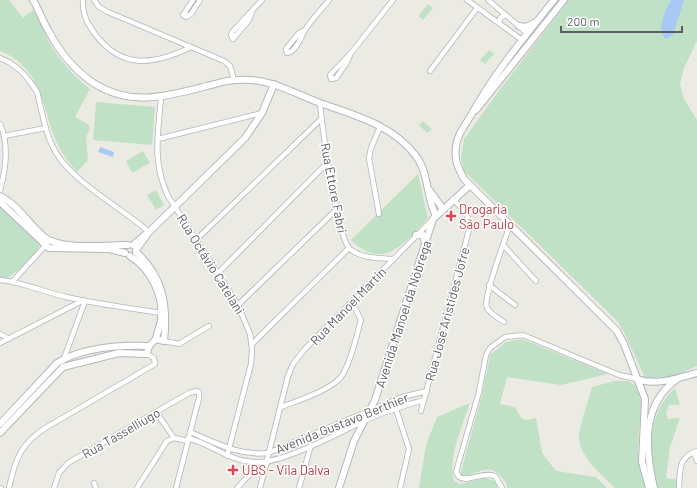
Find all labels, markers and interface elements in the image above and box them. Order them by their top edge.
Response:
scale bar [561,8,682,34]
text: 200 m [567,14,599,28]
street label: Rua Ettore Fabri [317,142,351,234]
place label: Drogaria São Paulo [459,201,514,232]
street label: Rua Octávio Catelani [174,211,248,317]
marker: Drogaria São Paulo [446,211,456,221]
street label: Avenida Manoel da Nóbrega [372,238,434,390]
street label: Rua José Aristides Jofre [421,245,473,383]
street label: Rua Manoel Martin [307,264,389,348]
street label: Avenida Gustavo Berthier [273,389,411,457]
street label: Rua Tasselliugo [79,404,163,462]
place label: UBS - Vila Dalva [242,462,330,478]
marker: UBS - Vila Dalva [227,464,239,476]

